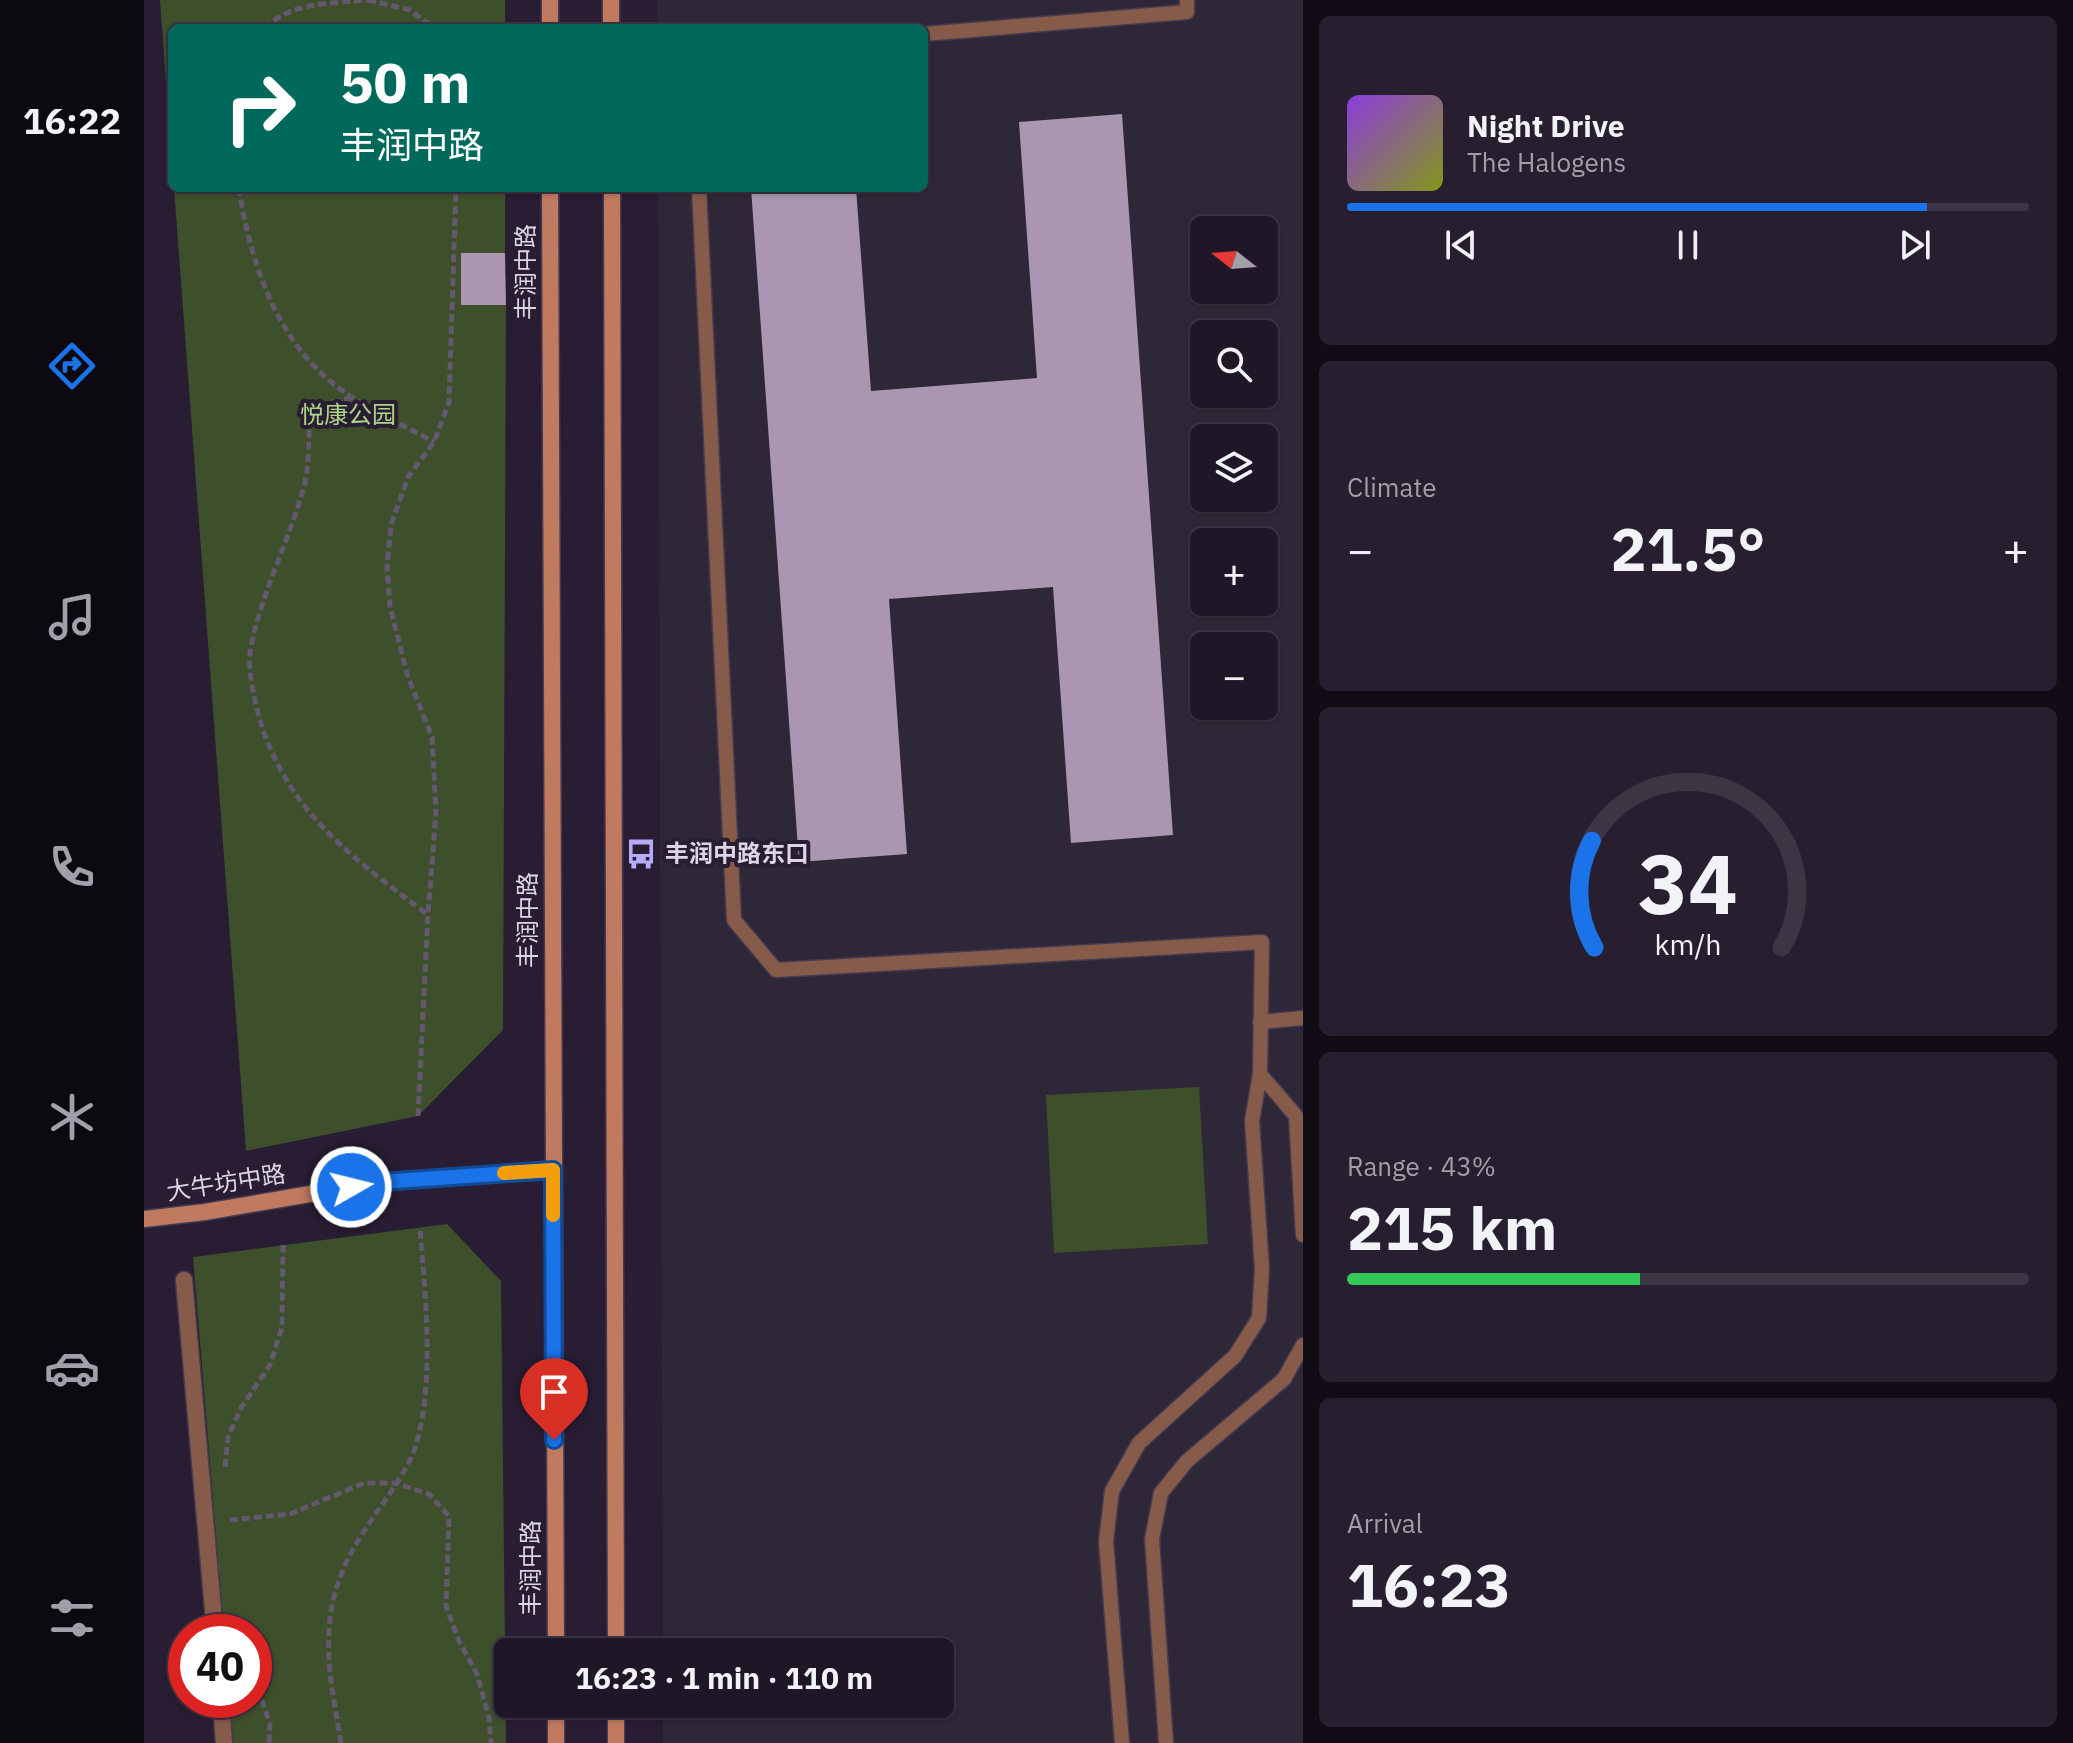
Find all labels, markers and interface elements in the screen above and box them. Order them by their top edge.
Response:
text: 50 m [340,46,470,118]
icon: right [208,56,312,160]
text: 16:22 [23,97,121,144]
text: Night Drive [1467,106,1625,145]
text: 丰润中路 [340,121,484,168]
text: The Halogens [1467,145,1626,179]
north arrow [1190,216,1278,304]
map controls [1190,216,1278,720]
icon: previous [1439,223,1483,267]
icon: pause [1666,223,1710,267]
icon: next [1893,223,1937,267]
street label: 丰润中路 [509,224,541,320]
button: search [1190,320,1278,408]
icon: directions [44,338,100,394]
park label: 悦康公园 [300,398,396,430]
button: layers [1190,424,1278,512]
text: Climate [1347,470,1437,504]
text: 21.5° [1611,509,1765,588]
text: − [1347,521,1373,578]
text: + [2003,521,2029,578]
button: + [1190,528,1278,616]
icon: music [44,589,100,645]
button: − [1190,632,1278,720]
text: 34 [1638,828,1738,936]
bus stop icon: 丰润中路东口 [624,837,658,871]
place label: 丰润中路东口 [665,837,809,869]
icon: phone [44,839,100,895]
street label: 丰润中路 [511,872,543,968]
text: km/h [1654,926,1722,963]
icon: climate [44,1089,100,1145]
position arrow [309,1145,393,1229]
text: Range · 43% [1347,1149,1496,1183]
street label: 大牛坊中路 [164,1157,288,1207]
text: 215 km [1347,1188,1557,1267]
icon: car [44,1340,100,1396]
pin [520,1358,588,1440]
icon: arrive [532,1370,576,1414]
text: Arrival [1347,1506,1423,1540]
street label: 丰润中路 [514,1520,546,1616]
text: 16:23 [1347,1545,1511,1624]
icon: filters [44,1590,100,1646]
speed limit sign: 40 [168,1614,272,1718]
text: 16:23 · 1 min · 110 m [575,1658,873,1697]

